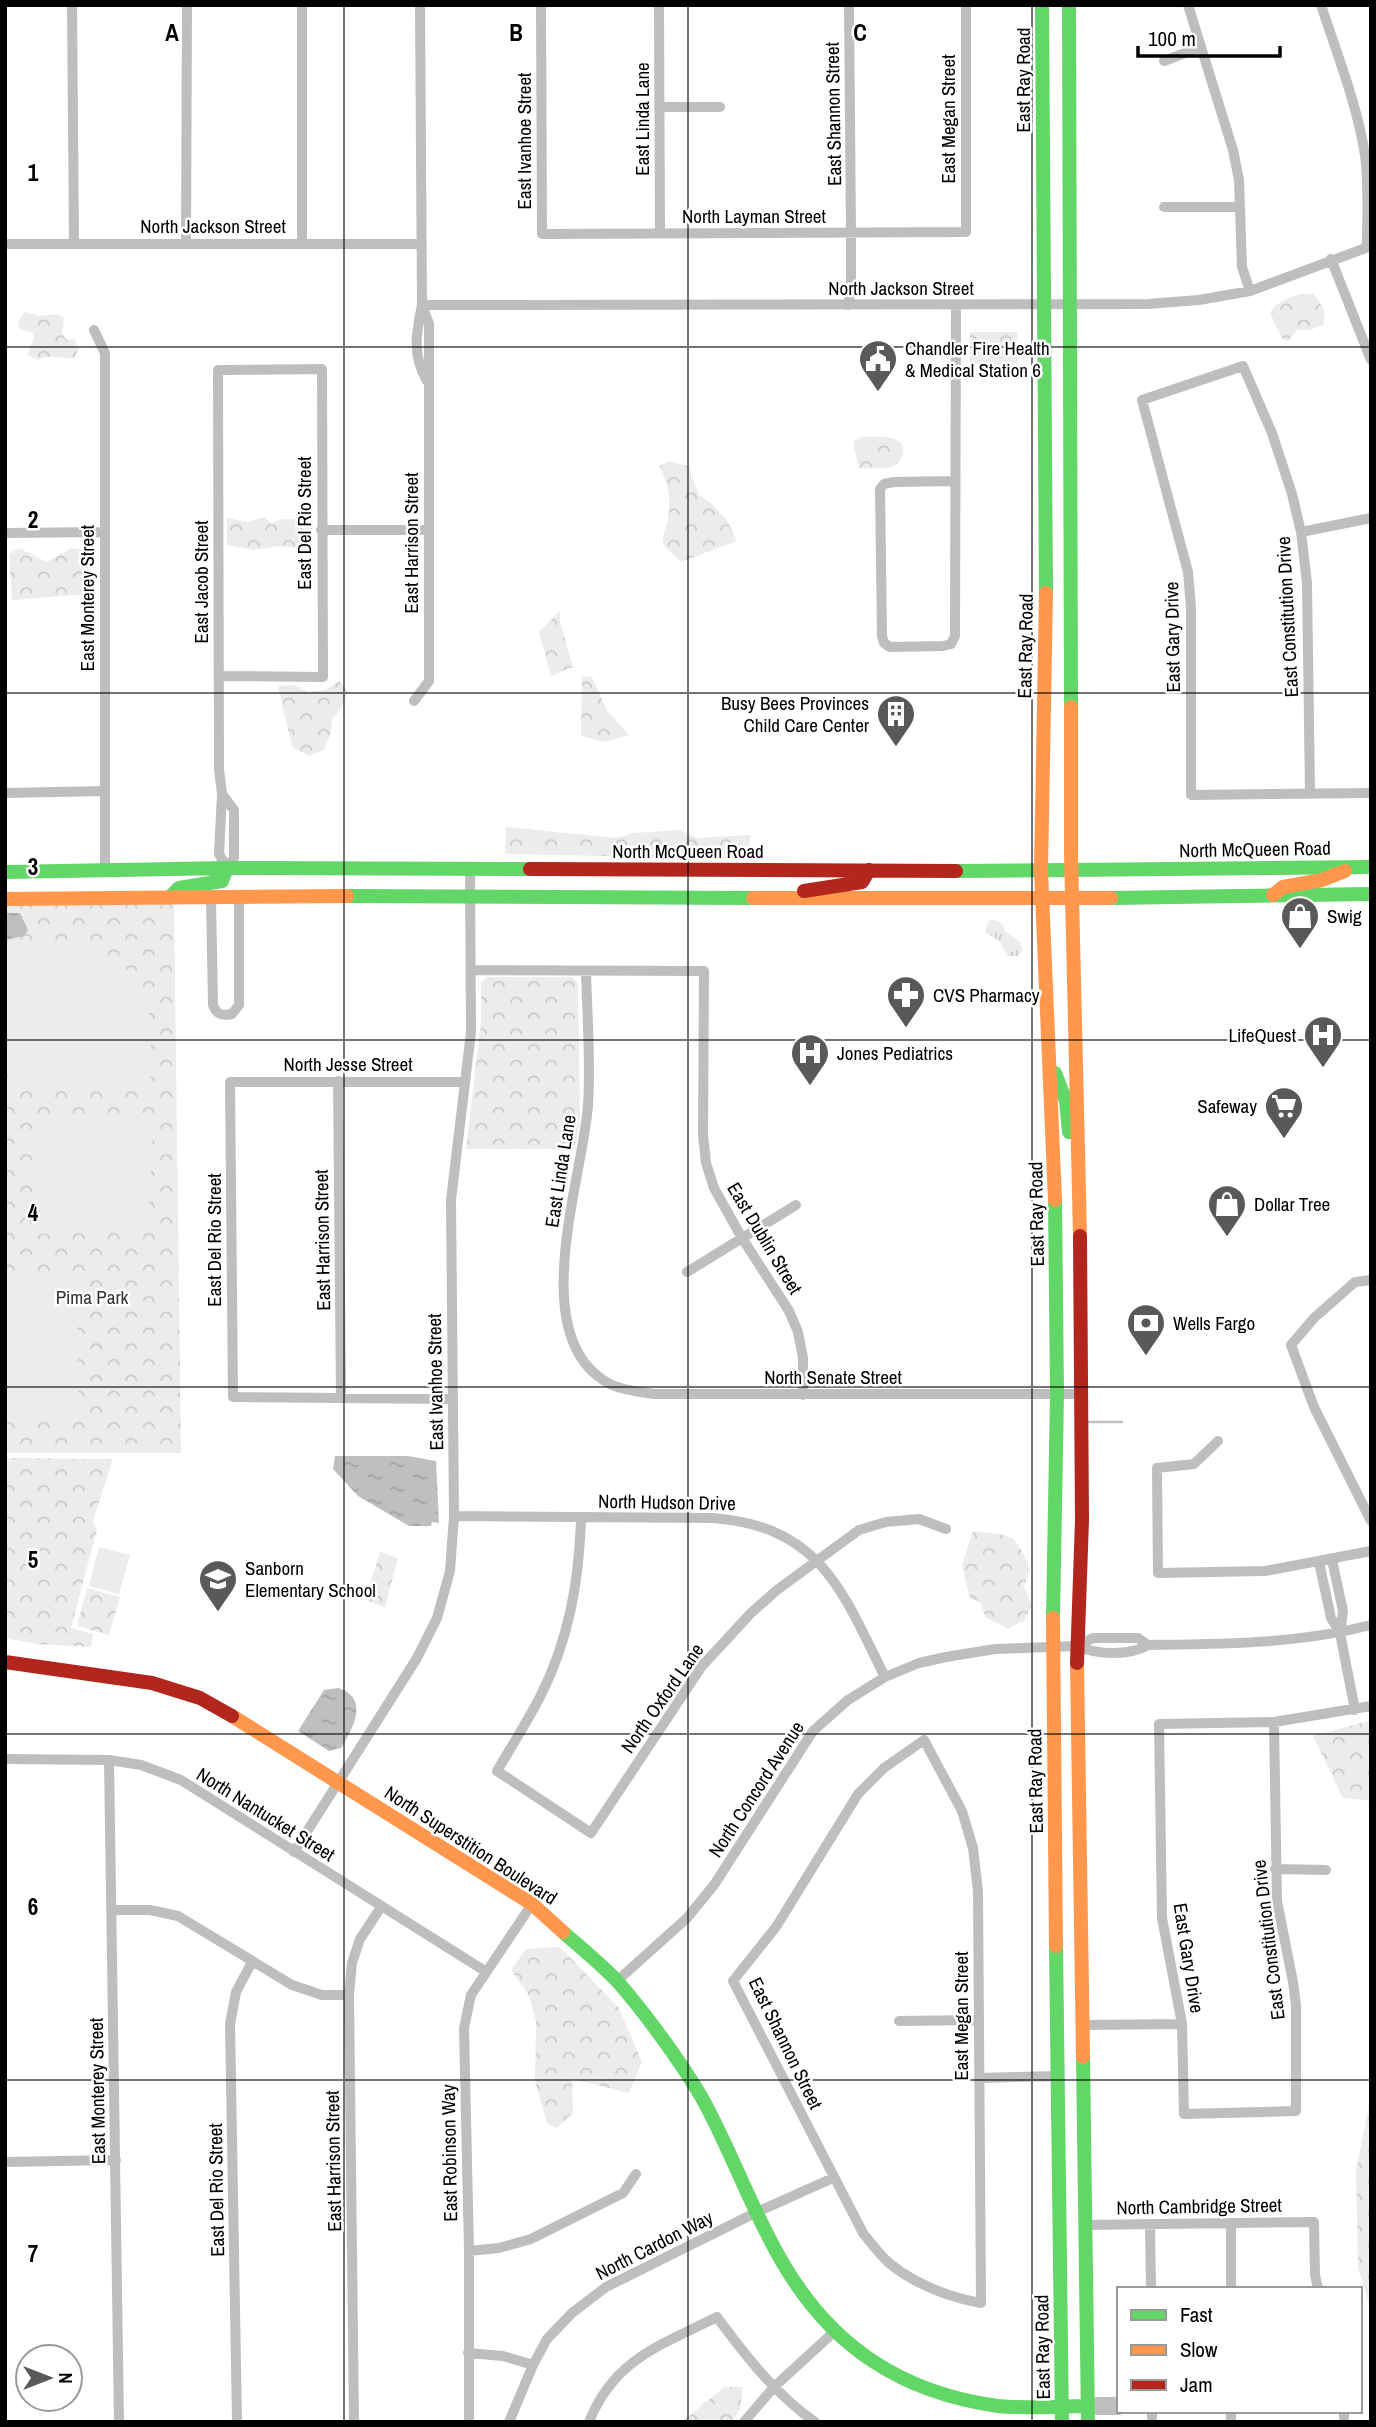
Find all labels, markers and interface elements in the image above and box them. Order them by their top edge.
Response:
scale bar [1138,14,1280,58]
text: A [165,17,179,48]
text: B [509,17,523,48]
text: C [853,17,867,48]
text: 100 m [1148,24,1196,53]
street label: East Ray Road [1010,28,1036,132]
street label: East Shannon Street [819,41,847,186]
street label: East Megan Street [935,54,961,184]
street label: East Linda Lane [629,62,655,176]
street label: East Ivanhoe Street [511,72,537,209]
text: 1 [28,157,39,188]
street label: North Layman Street [682,203,827,229]
street label: North Jackson Street [140,213,286,239]
street label: North Jackson Street [828,275,974,301]
place label: Chandler Fire Health & Medical Station 6 [905,335,1050,383]
public building icon: Chandler Fire Health & Medical Station 6 [857,338,899,393]
street label: East Del Rio Street [291,456,317,590]
street label: East Harrison Street [398,472,424,614]
text: 2 [28,504,38,535]
street label: East Jacob Street [188,520,214,644]
street label: East Monterey Street [74,524,100,671]
street label: East Constitution Drive [1270,536,1304,698]
street label: East Gary Drive [1158,581,1186,693]
street label: East Ray Road [1011,593,1039,699]
place label: Busy Bees Provinces Child Care Center [721,690,870,738]
building icon: Busy Bees Provinces Child Care Center [875,693,917,748]
street label: North McQueen Road [1179,835,1331,863]
street label: North McQueen Road [612,838,764,864]
text: 3 [28,851,38,882]
shop icon: Swig [1279,895,1321,950]
place label: Swig [1327,903,1362,929]
pharmacy icon: CVS Pharmacy [885,974,927,1029]
place label: CVS Pharmacy [933,982,1040,1008]
hospital icon: LifeQuest [1302,1014,1344,1069]
place label: LifeQuest [1228,1022,1297,1048]
hospital icon: Jones Pediatrics [789,1032,831,1087]
place label: Jones Pediatrics [837,1040,953,1066]
street label: North Jesse Street [283,1051,413,1077]
supermarket icon: Safeway [1263,1085,1305,1140]
place label: Safeway [1197,1093,1257,1119]
street label: East Linda Lane [538,1113,582,1229]
street label: East Ray Road [1022,1161,1050,1267]
street label: East Harrison Street [308,1169,336,1311]
street label: East Del Rio Street [201,1173,227,1307]
street label: East Dublin Street [721,1177,809,1299]
shop icon: Dollar Tree [1206,1183,1248,1238]
place label: Dollar Tree [1254,1191,1330,1217]
text: 4 [28,1197,39,1228]
park label: Pima Park [56,1284,129,1310]
bank icon: Wells Fargo [1125,1302,1167,1357]
place label: Wells Fargo [1173,1310,1255,1336]
street label: East Ivanhoe Street [421,1313,449,1451]
street label: North Senate Street [764,1364,903,1390]
street label: North Hudson Drive [598,1488,736,1516]
text: 5 [28,1544,38,1575]
place label: Sanborn Elementary School [245,1555,376,1603]
school or university icon: Sanborn Elementary School [197,1558,239,1613]
street label: North Oxford Lane [615,1638,709,1758]
street label: North Concord Avenue [702,1716,810,1862]
street label: East Ray Road [1021,1728,1049,1834]
street label: North Nantucket Street [192,1761,341,1867]
street label: North Superstition Boulevard [380,1779,562,1911]
street label: East Constitution Drive [1245,1858,1291,2022]
text: 6 [28,1891,38,1922]
street label: East Gary Drive [1167,1901,1211,2015]
street label: East Megan Street [948,1951,974,2081]
street label: East Shannon Street [743,1973,829,2114]
street label: East Monterey Street [83,2017,111,2164]
street label: East Robinson Way [435,2084,463,2222]
street label: East Harrison Street [319,2090,347,2232]
street label: East Del Rio Street [202,2122,230,2257]
street label: North Cambridge Street [1116,2192,1283,2220]
street label: North Cardon Way [591,2204,717,2286]
text: 7 [28,2238,38,2269]
legend [1117,2287,1362,2413]
street label: East Ray Road [1028,2294,1056,2400]
text: Fast [1180,2300,1213,2329]
text: Slow [1180,2335,1218,2364]
north arrow [14,2343,84,2413]
text: Jam [1180,2370,1213,2399]
text: N [53,2372,79,2384]

